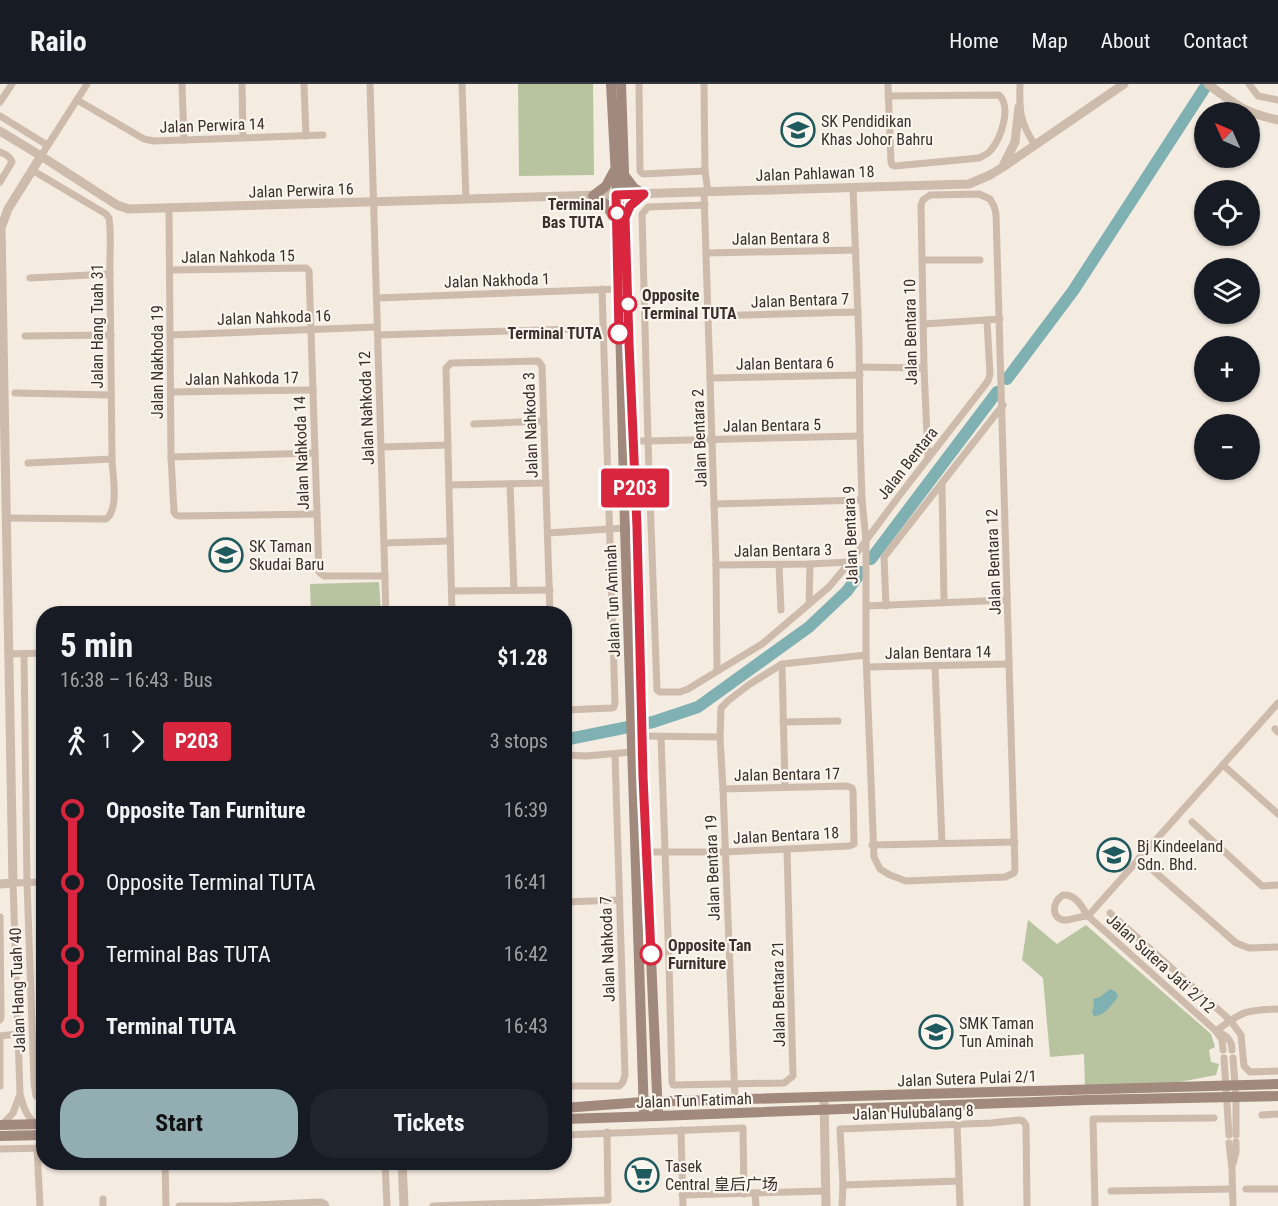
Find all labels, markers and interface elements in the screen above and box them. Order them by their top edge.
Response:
text: Railo [30,25,87,58]
text: Home [949,29,999,53]
text: Map [1032,29,1068,53]
text: About [1101,29,1150,53]
text: Contact [1183,29,1248,53]
north arrow [1194,102,1260,168]
map controls [1194,102,1260,480]
school or university icon: SK Pendidikan Khas Johor Bahru [780,112,816,148]
place label: SK Pendidikan Khas Johor Bahru [821,112,933,149]
street label: Jalan Perwira 14 [159,114,265,137]
street label: Jalan Pahlawan 18 [755,162,875,185]
street label: Jalan Perwira 16 [248,179,354,202]
button: locate [1194,180,1260,246]
place label: Terminal Bas TUTA [542,195,604,232]
marker: Terminal Bas TUTA [608,204,626,222]
street label: Jalan Bentara 8 [732,228,830,249]
street label: Jalan Nahkoda 15 [181,246,295,267]
button: layers [1194,258,1260,324]
street label: Jalan Hang Tuah 31 [88,264,107,388]
street label: Jalan Nakhoda 1 [444,269,550,292]
street label: Jalan Bentara 10 [900,279,921,385]
place label: Opposite Terminal TUTA [642,286,737,323]
street label: Jalan Bentara 7 [751,289,850,312]
marker: Opposite Terminal TUTA [619,295,637,313]
street label: Jalan Nakhoda 19 [148,305,167,419]
street label: Jalan Nahkoda 16 [217,306,331,329]
marker: Terminal TUTA [608,322,630,344]
place label: Terminal TUTA [507,324,602,343]
button: + [1194,336,1260,402]
street label: Jalan Nahkoda 12 [355,351,378,465]
street label: Jalan Bentara 6 [736,353,834,374]
street label: Jalan Nahkoda 17 [185,368,299,389]
street label: Jalan Nahkoda 3 [519,372,542,478]
street label: Jalan Bentara 2 [688,388,711,487]
street label: Jalan Nahkoda 14 [290,396,313,510]
button: − [1194,414,1260,480]
street label: Jalan Bentara 5 [723,415,821,436]
street label: Jalan Bentara [873,423,942,503]
line badge: P203 [593,468,677,508]
text: P203 [613,476,657,500]
street label: Jalan Bentara 9 [839,486,862,584]
street label: Jalan Bentara 12 [982,508,1005,615]
school or university icon: SK Taman Skudai Baru [208,537,244,573]
place label: SK Taman Skudai Baru [249,537,324,574]
street label: Jalan Bentara 3 [734,540,832,561]
street label: Jalan Tun Aminah [601,544,624,658]
text: 5 min [60,626,133,665]
street label: Jalan Bentara 14 [885,642,991,663]
text: $1.28 [497,645,548,670]
text: 16:38 – 16:43 · Bus [60,668,213,692]
icon: walk [60,725,93,758]
icon: forward [121,725,154,758]
text: 1 [102,729,112,753]
text: P203 [175,729,219,753]
text: 3 stops [490,729,548,753]
street label: Jalan Bentara 17 [734,764,840,785]
text: Opposite Tan Furniture [106,798,306,823]
text: 16:39 [504,798,548,822]
street label: Jalan Bentara 19 [701,815,724,921]
street label: Jalan Bentara 18 [732,823,840,848]
school or university icon: Bj Kindeeland Sdn. Bhd. [1096,837,1132,873]
place label: Bj Kindeeland Sdn. Bhd. [1137,837,1223,874]
text: Opposite Terminal TUTA [106,870,315,895]
text: 16:41 [504,870,548,894]
street label: Jalan Nahkoda 7 [596,896,619,1002]
street label: Jalan Sutera Jati 2/12 [1102,910,1219,1017]
street label: Jalan Hang Tuah 40 [6,927,29,1053]
place label: Opposite Tan Furniture [668,936,751,973]
street label: Jalan Bentara 21 [768,941,789,1047]
text: Terminal Bas TUTA [106,942,271,967]
text: 16:42 [504,942,548,966]
marker: Opposite Tan Furniture [640,943,662,965]
text: Terminal TUTA [106,1014,236,1039]
text: 16:43 [504,1014,548,1038]
school or university icon: SMK Taman Tun Aminah [918,1014,954,1050]
place label: SMK Taman Tun Aminah [959,1014,1034,1051]
street label: Jalan Sutera Pulai 2/1 [897,1067,1037,1090]
button: Start [60,1089,298,1158]
button: Tickets [310,1089,548,1158]
street label: Jalan Tun Fatimah [636,1089,752,1112]
street label: Jalan Hulubalang 8 [852,1101,974,1124]
supermarket icon: Tasek Central 皇后广场 [624,1157,660,1193]
place label: Tasek Central 皇后广场 [665,1157,778,1194]

